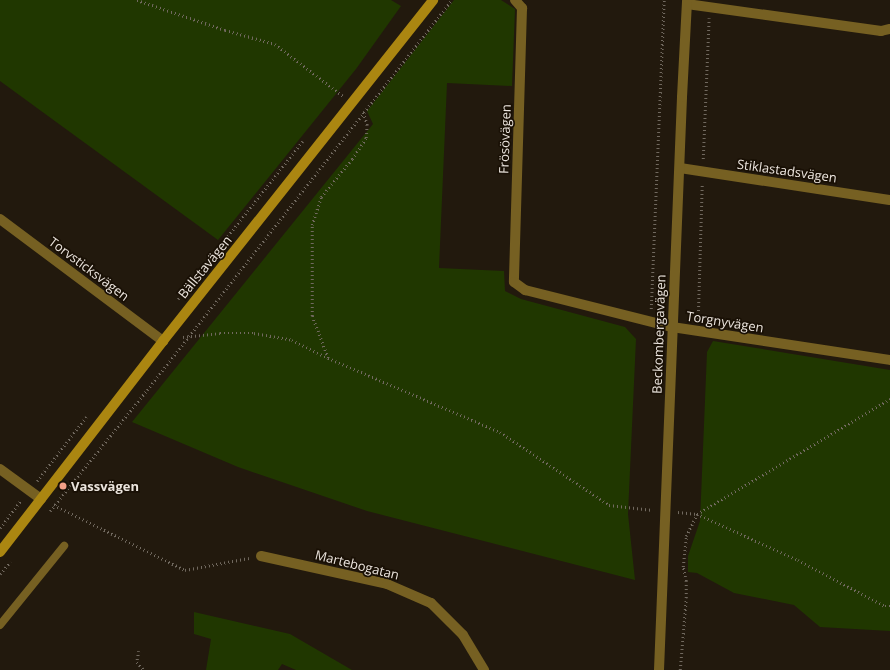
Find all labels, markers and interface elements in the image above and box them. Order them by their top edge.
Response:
street label: Frösövägen [496,104,514,174]
street label: Stiklastadsvägen [736,156,838,186]
street label: Bällstavägen [175,232,235,302]
street label: Torvsticksvägen [46,234,132,304]
street label: Beckombergavägen [649,274,669,394]
street label: Torgnyvägen [685,308,765,336]
place label: Vassvägen [71,478,139,494]
marker: Vassvägen [58,481,68,491]
street label: Martebogatan [313,547,401,583]

